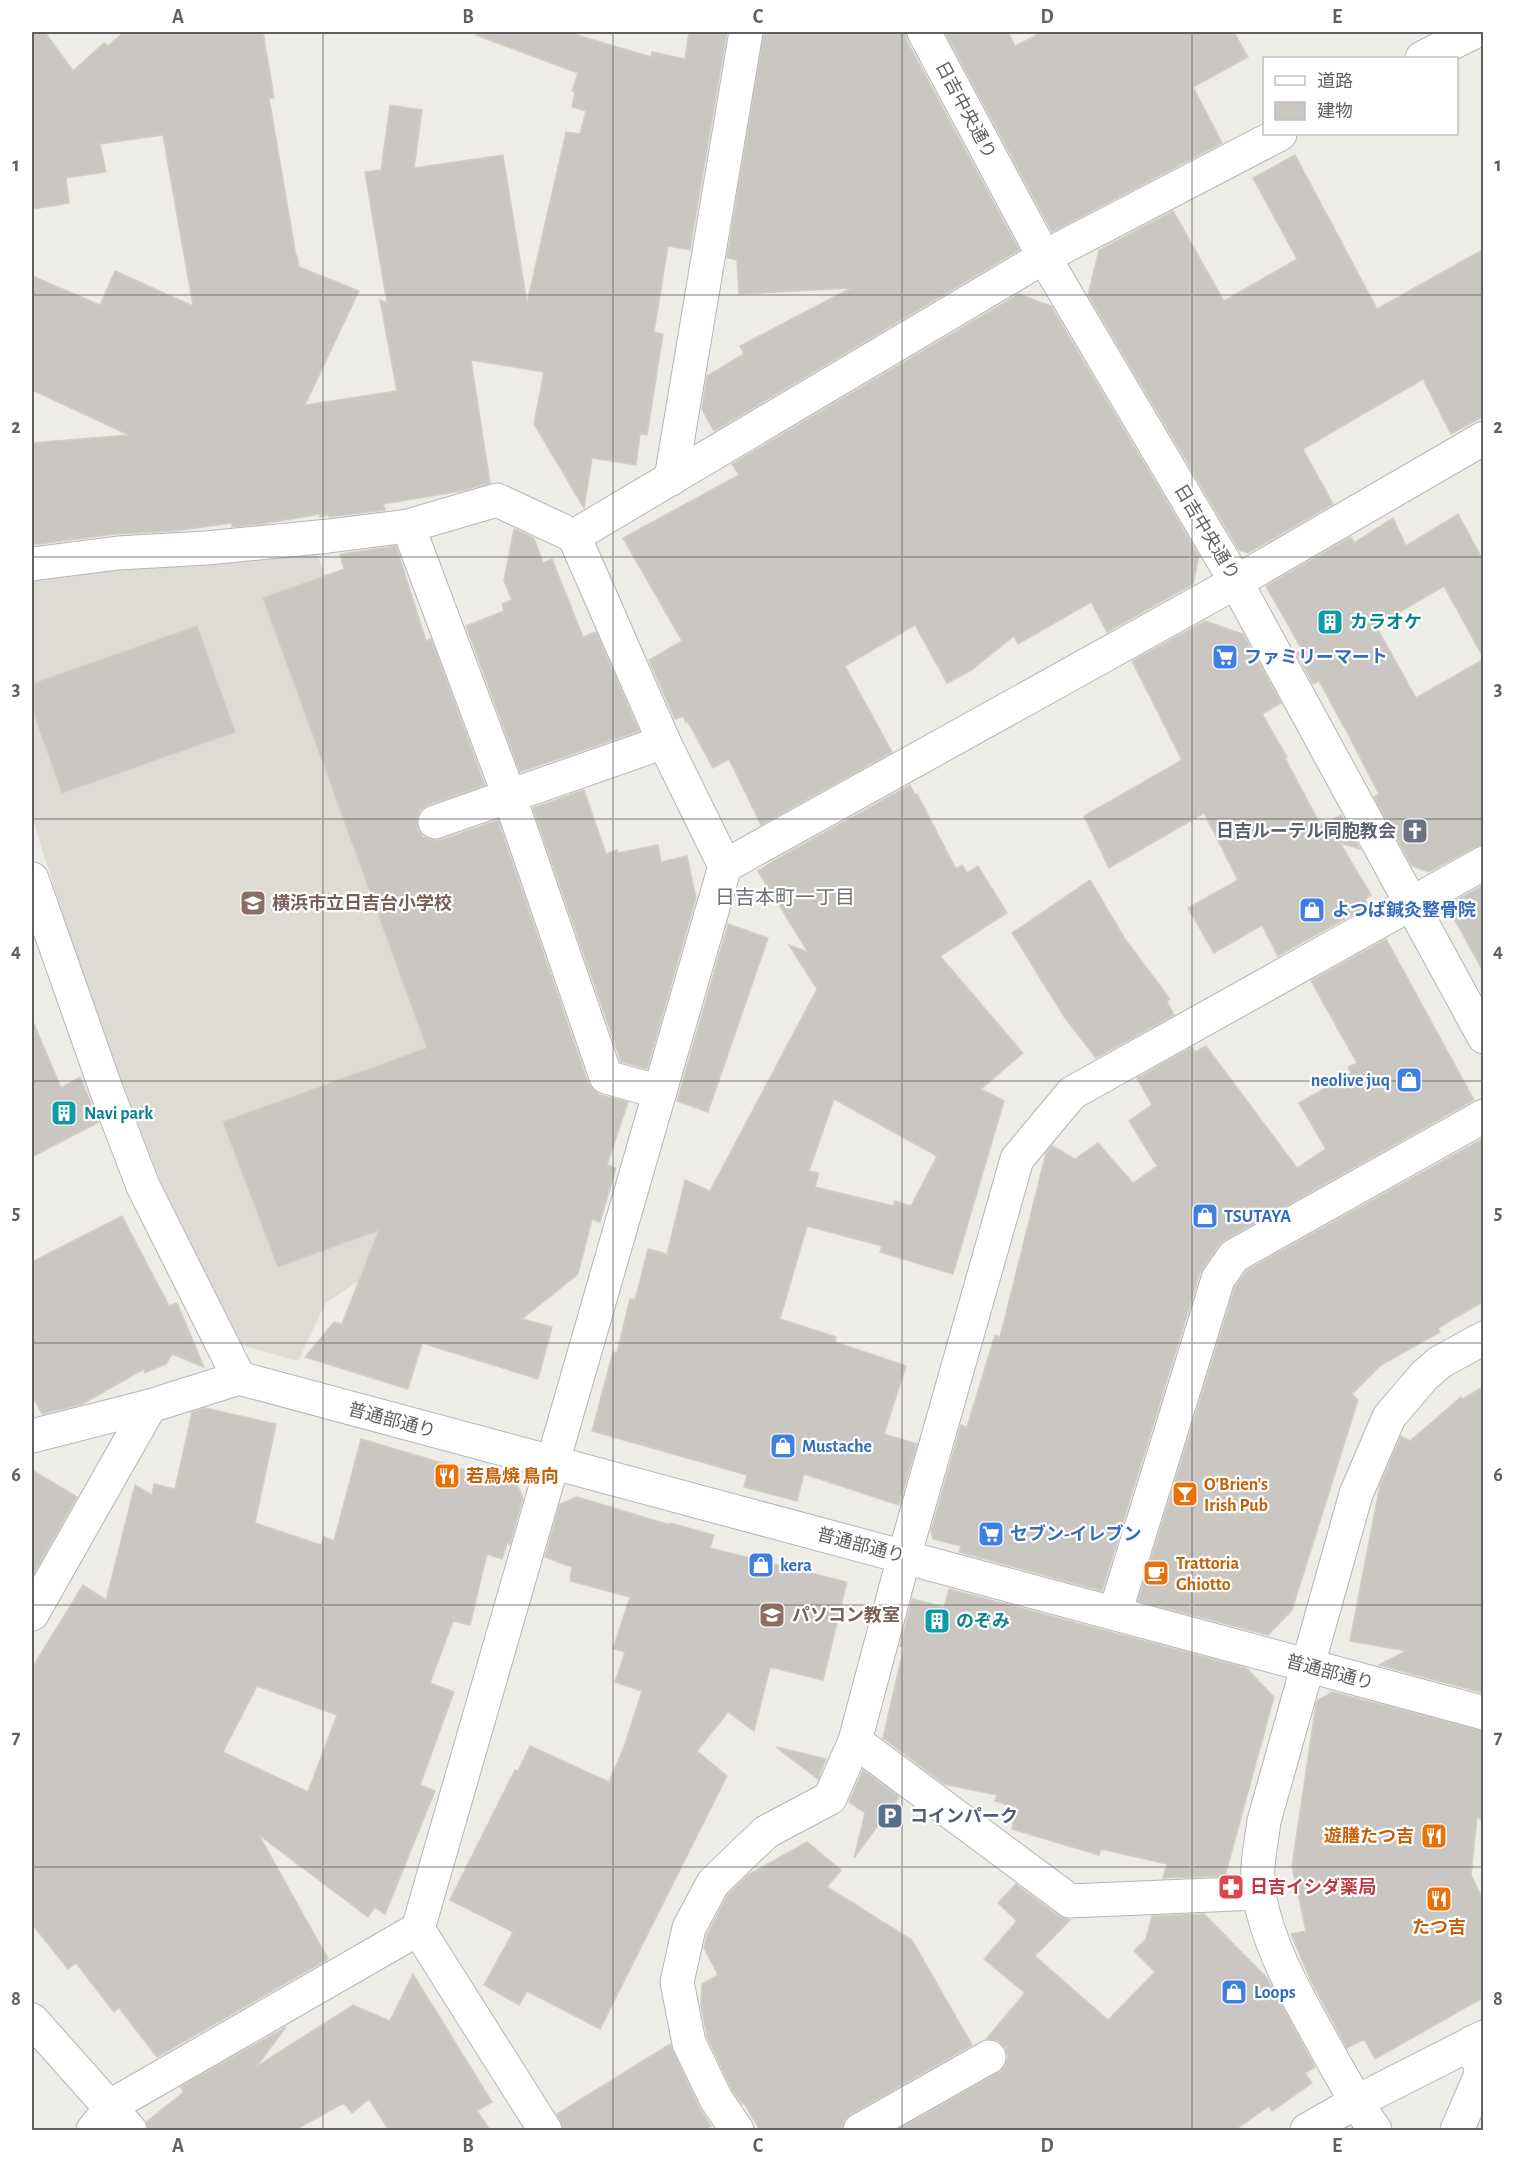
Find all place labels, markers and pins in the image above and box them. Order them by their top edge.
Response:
building icon: カラオケ [1315,607,1345,637]
place label: カラオケ [1350,613,1422,632]
supermarket icon: ファミリーマート [1210,642,1240,672]
place label: ファミリーマート [1244,648,1388,667]
church icon: 日吉ルーテル同胞教会 [1400,816,1430,846]
place label: 日吉ルーテル同胞教会 [1216,821,1396,841]
school or university icon: 横浜市立日吉台小学校 [238,888,268,918]
place label: 横浜市立日吉台小学校 [272,893,452,913]
shop icon: よつば鍼灸整骨院 [1297,895,1327,925]
place label: よつば鍼灸整骨院 [1332,900,1476,920]
shop icon: neolive juq [1394,1065,1424,1095]
place label: neolive juq [1311,1072,1390,1090]
building icon: Navi park [49,1098,79,1128]
place label: Navi park [84,1105,153,1123]
shop icon: TSUTAYA [1190,1201,1220,1231]
place label: TSUTAYA [1224,1208,1291,1226]
shop icon: Mustache [768,1431,798,1461]
place label: Mustache [802,1438,872,1456]
restaurant icon: 若鳥焼 鳥向 [432,1461,462,1491]
place label: 若鳥焼 鳥向 [466,1466,559,1486]
place label: O'Brien's Irish Pub [1204,1476,1268,1515]
bar icon: O'Brien's Irish Pub [1170,1479,1200,1509]
supermarket icon: セブン-イレブン [976,1519,1006,1549]
place label: セブン-イレブン [1010,1524,1141,1544]
shop icon: kera [746,1550,776,1580]
place label: Trattoria Ghiotto [1176,1555,1240,1594]
place label: kera [780,1557,812,1575]
cafe icon: Trattoria Ghiotto [1141,1558,1171,1588]
school or university icon: パソコン教室 [757,1600,787,1630]
place label: パソコン教室 [792,1605,900,1625]
building icon: のぞみ [922,1606,952,1636]
place label: のぞみ [956,1612,1010,1631]
parking icon: コインパーク [875,1801,905,1831]
place label: コインパーク [910,1807,1018,1826]
restaurant icon: 遊膳たつ吉 [1419,1821,1449,1851]
place label: 遊膳たつ吉 [1324,1826,1414,1846]
pharmacy icon: 日吉イシダ薬局 [1216,1872,1246,1902]
place label: 日吉イシダ薬局 [1250,1877,1376,1897]
restaurant icon: たつ吉 [1424,1884,1454,1914]
place label: たつ吉 [1412,1918,1466,1937]
shop icon: Loops [1219,1977,1249,2007]
place label: Loops [1254,1984,1296,2002]

